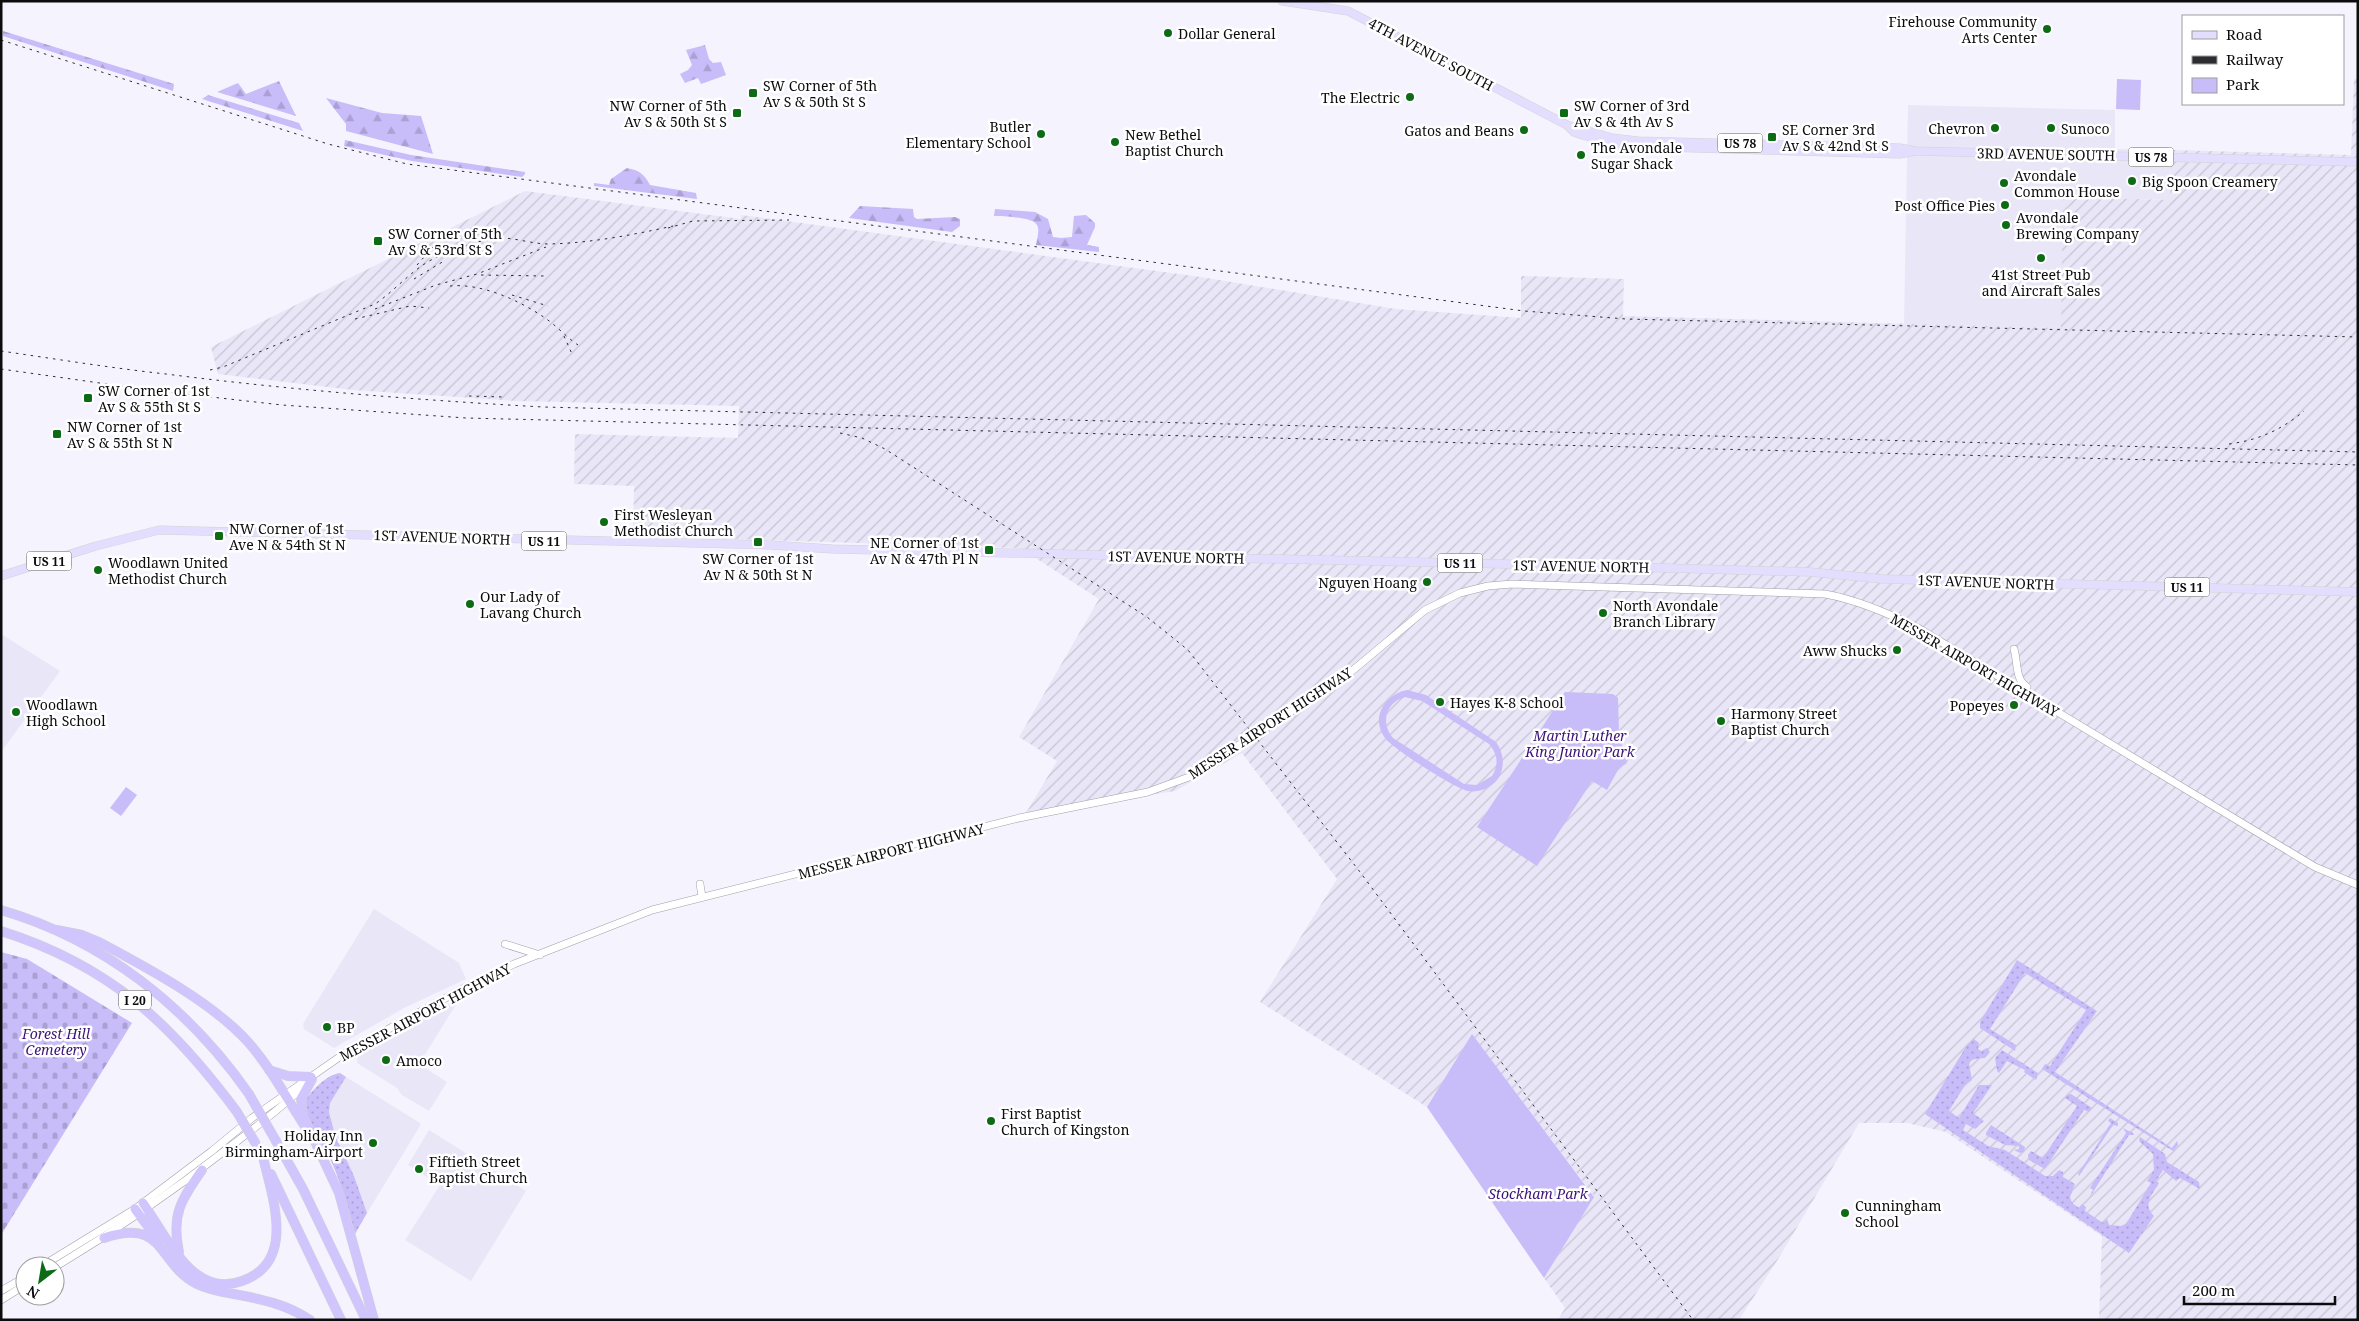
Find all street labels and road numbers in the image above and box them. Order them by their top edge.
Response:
street label: 4TH AVENUE SOUTH [1365,13,1497,95]
road number: US 78 [1718,134,1762,152]
street label: 3RD AVENUE SOUTH [1977,143,2115,165]
road number: US 78 [2128,148,2174,166]
street label: 1ST AVENUE NORTH [373,525,511,549]
road number: US 11 [522,532,566,550]
street label: 1ST AVENUE NORTH [1107,546,1245,568]
road number: US 11 [27,552,72,570]
road number: US 11 [1438,554,1482,572]
street label: 1ST AVENUE NORTH [1512,555,1650,577]
street label: 1ST AVENUE NORTH [1917,570,2055,594]
road number: US 11 [2164,578,2210,596]
street label: MESSER AIRPORT HIGHWAY [1887,609,2063,721]
street label: MESSER AIRPORT HIGHWAY [1185,663,1356,783]
street label: MESSER AIRPORT HIGHWAY [796,819,986,883]
street label: MESSER AIRPORT HIGHWAY [336,959,514,1065]
road number: I 20 [119,990,151,1010]

